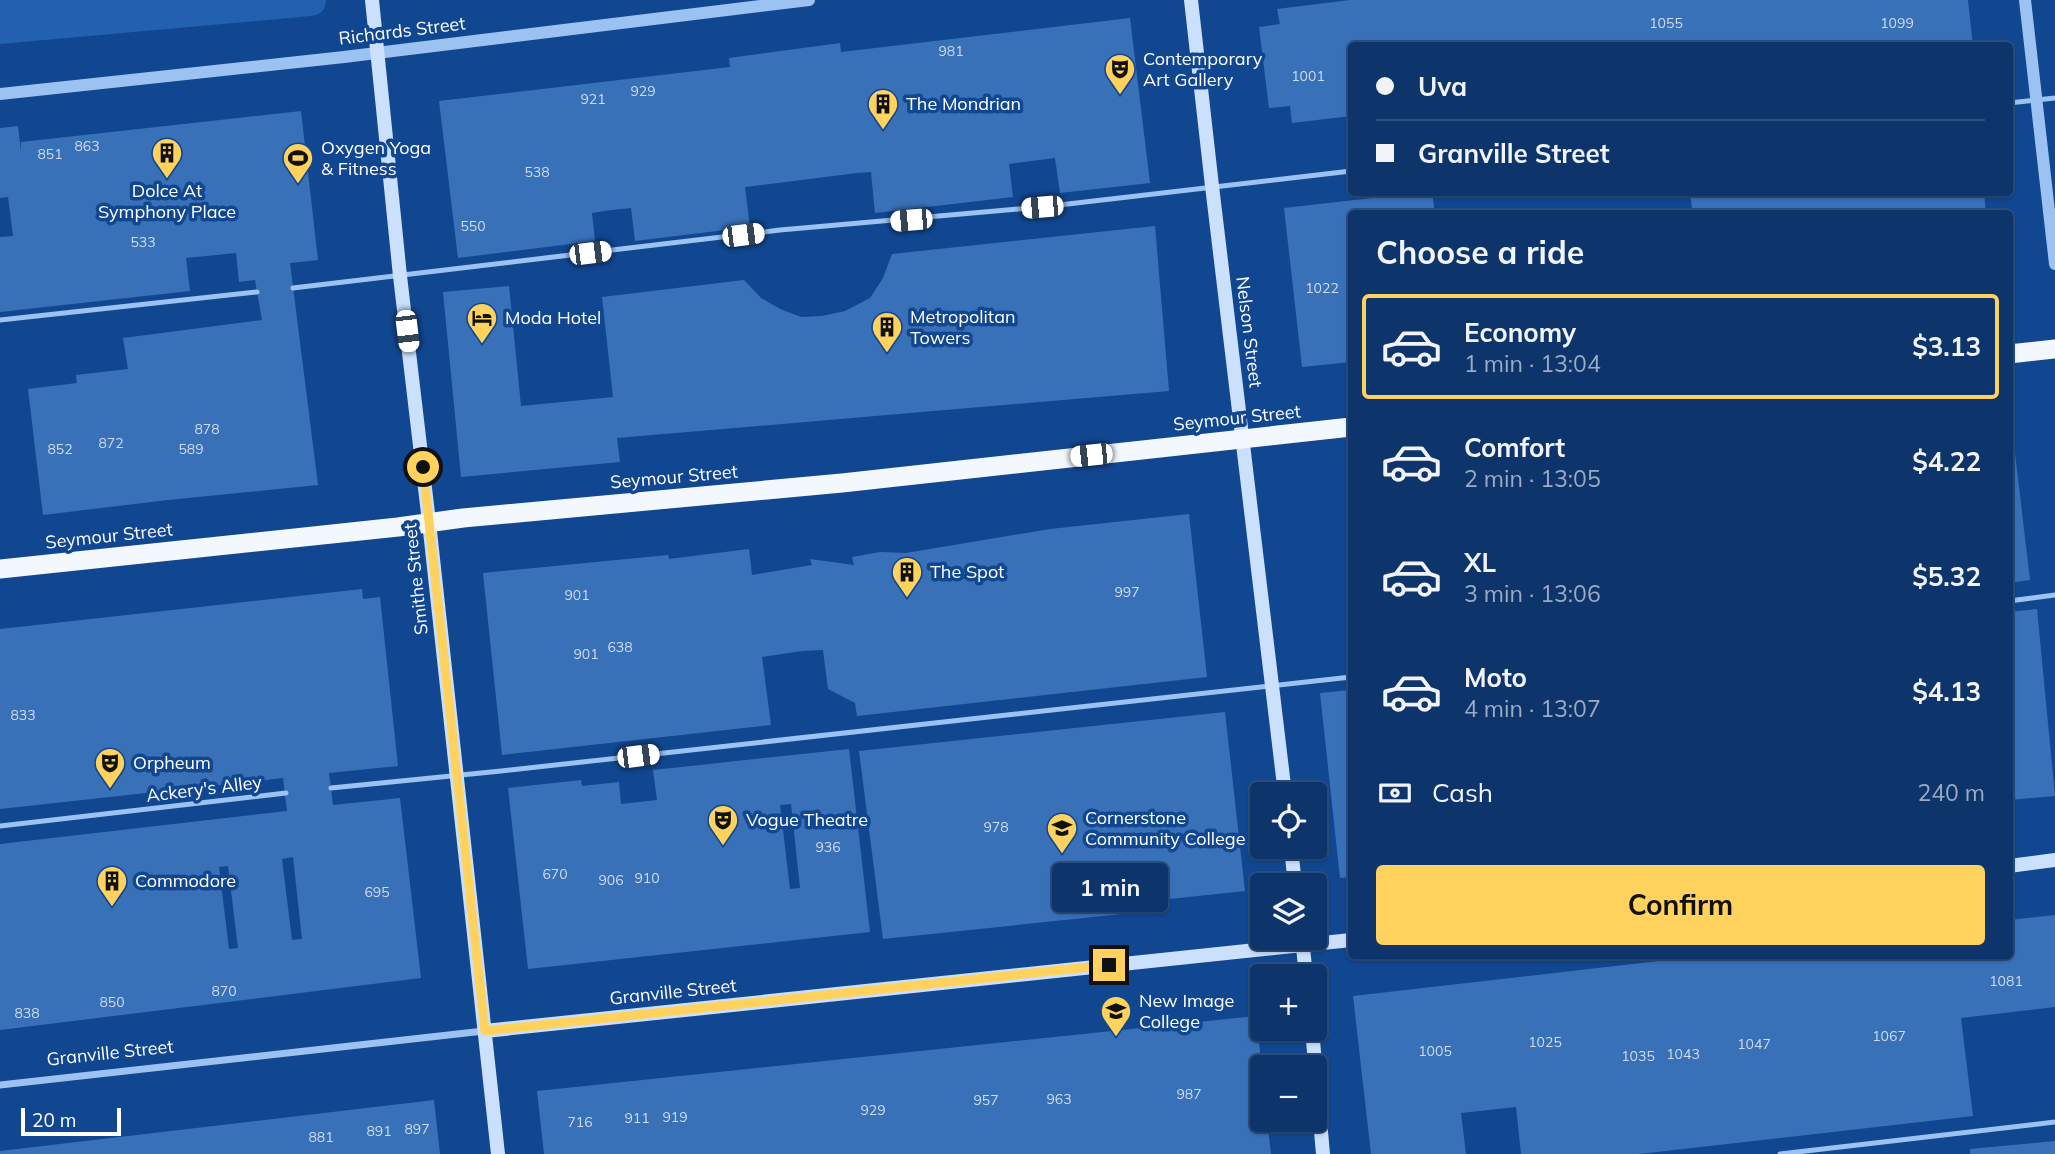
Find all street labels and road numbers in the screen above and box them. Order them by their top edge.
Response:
street label: Richards Street [337,11,467,50]
street label: Nelson Street [1231,275,1268,389]
street label: Seymour Street [1172,399,1302,436]
street label: Seymour Street [609,459,739,494]
street label: Seymour Street [44,517,174,554]
street label: Smithe Street [398,522,433,636]
street label: Ackery's Alley [145,770,263,807]
street label: Granville Street [608,973,738,1010]
street label: Granville Street [45,1034,175,1071]

